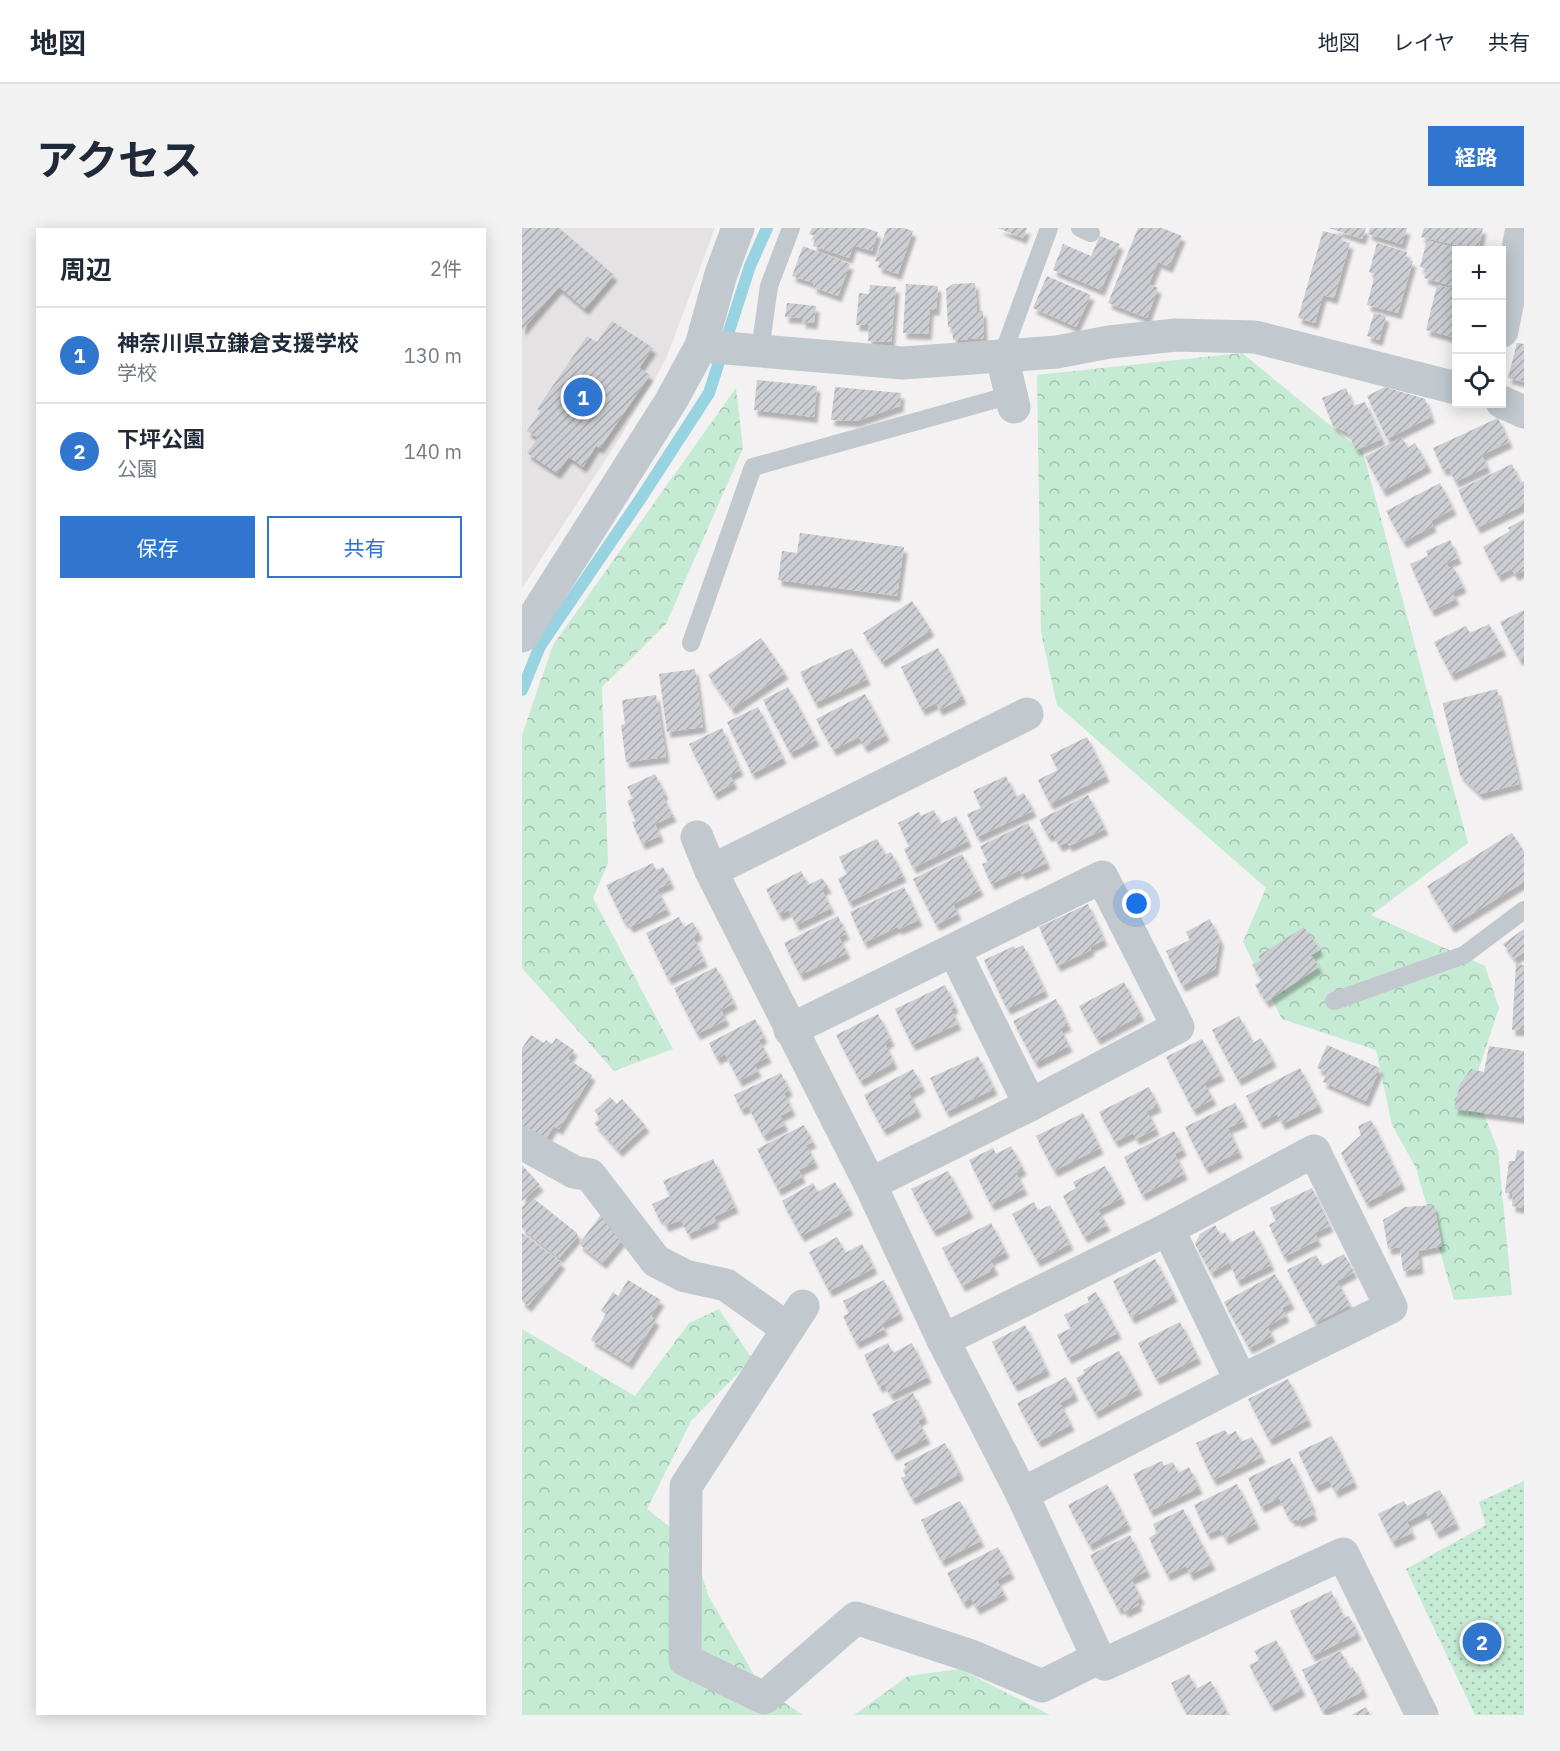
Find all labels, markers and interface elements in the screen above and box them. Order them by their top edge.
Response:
text: 地図 [30,24,86,61]
text: 地図 [1318,28,1360,56]
text: レイヤ [1393,28,1455,56]
text: 共有 [1488,28,1530,56]
button: 経路 [1428,126,1524,186]
text: アクセス [36,132,202,187]
map controls [1452,246,1506,408]
button: + [1452,246,1506,300]
text: 周辺 [60,252,112,286]
text: 2件 [430,255,462,282]
button: − [1452,300,1506,354]
text: 神奈川県立鎌倉支援学校 [117,328,359,357]
text: 1 [74,342,86,369]
text: 130 m [404,342,462,369]
button: locate [1452,354,1506,408]
text: 学校 [117,359,157,386]
pin: 1 [564,374,602,420]
text: 下坪公園 [117,424,205,453]
text: 2 [74,438,86,465]
text: 140 m [404,438,462,465]
text: 公園 [117,455,157,482]
button: 保存 [60,516,255,578]
button: 共有 [267,516,462,578]
your location [1122,889,1151,918]
pin: 2 [1462,1620,1502,1664]

